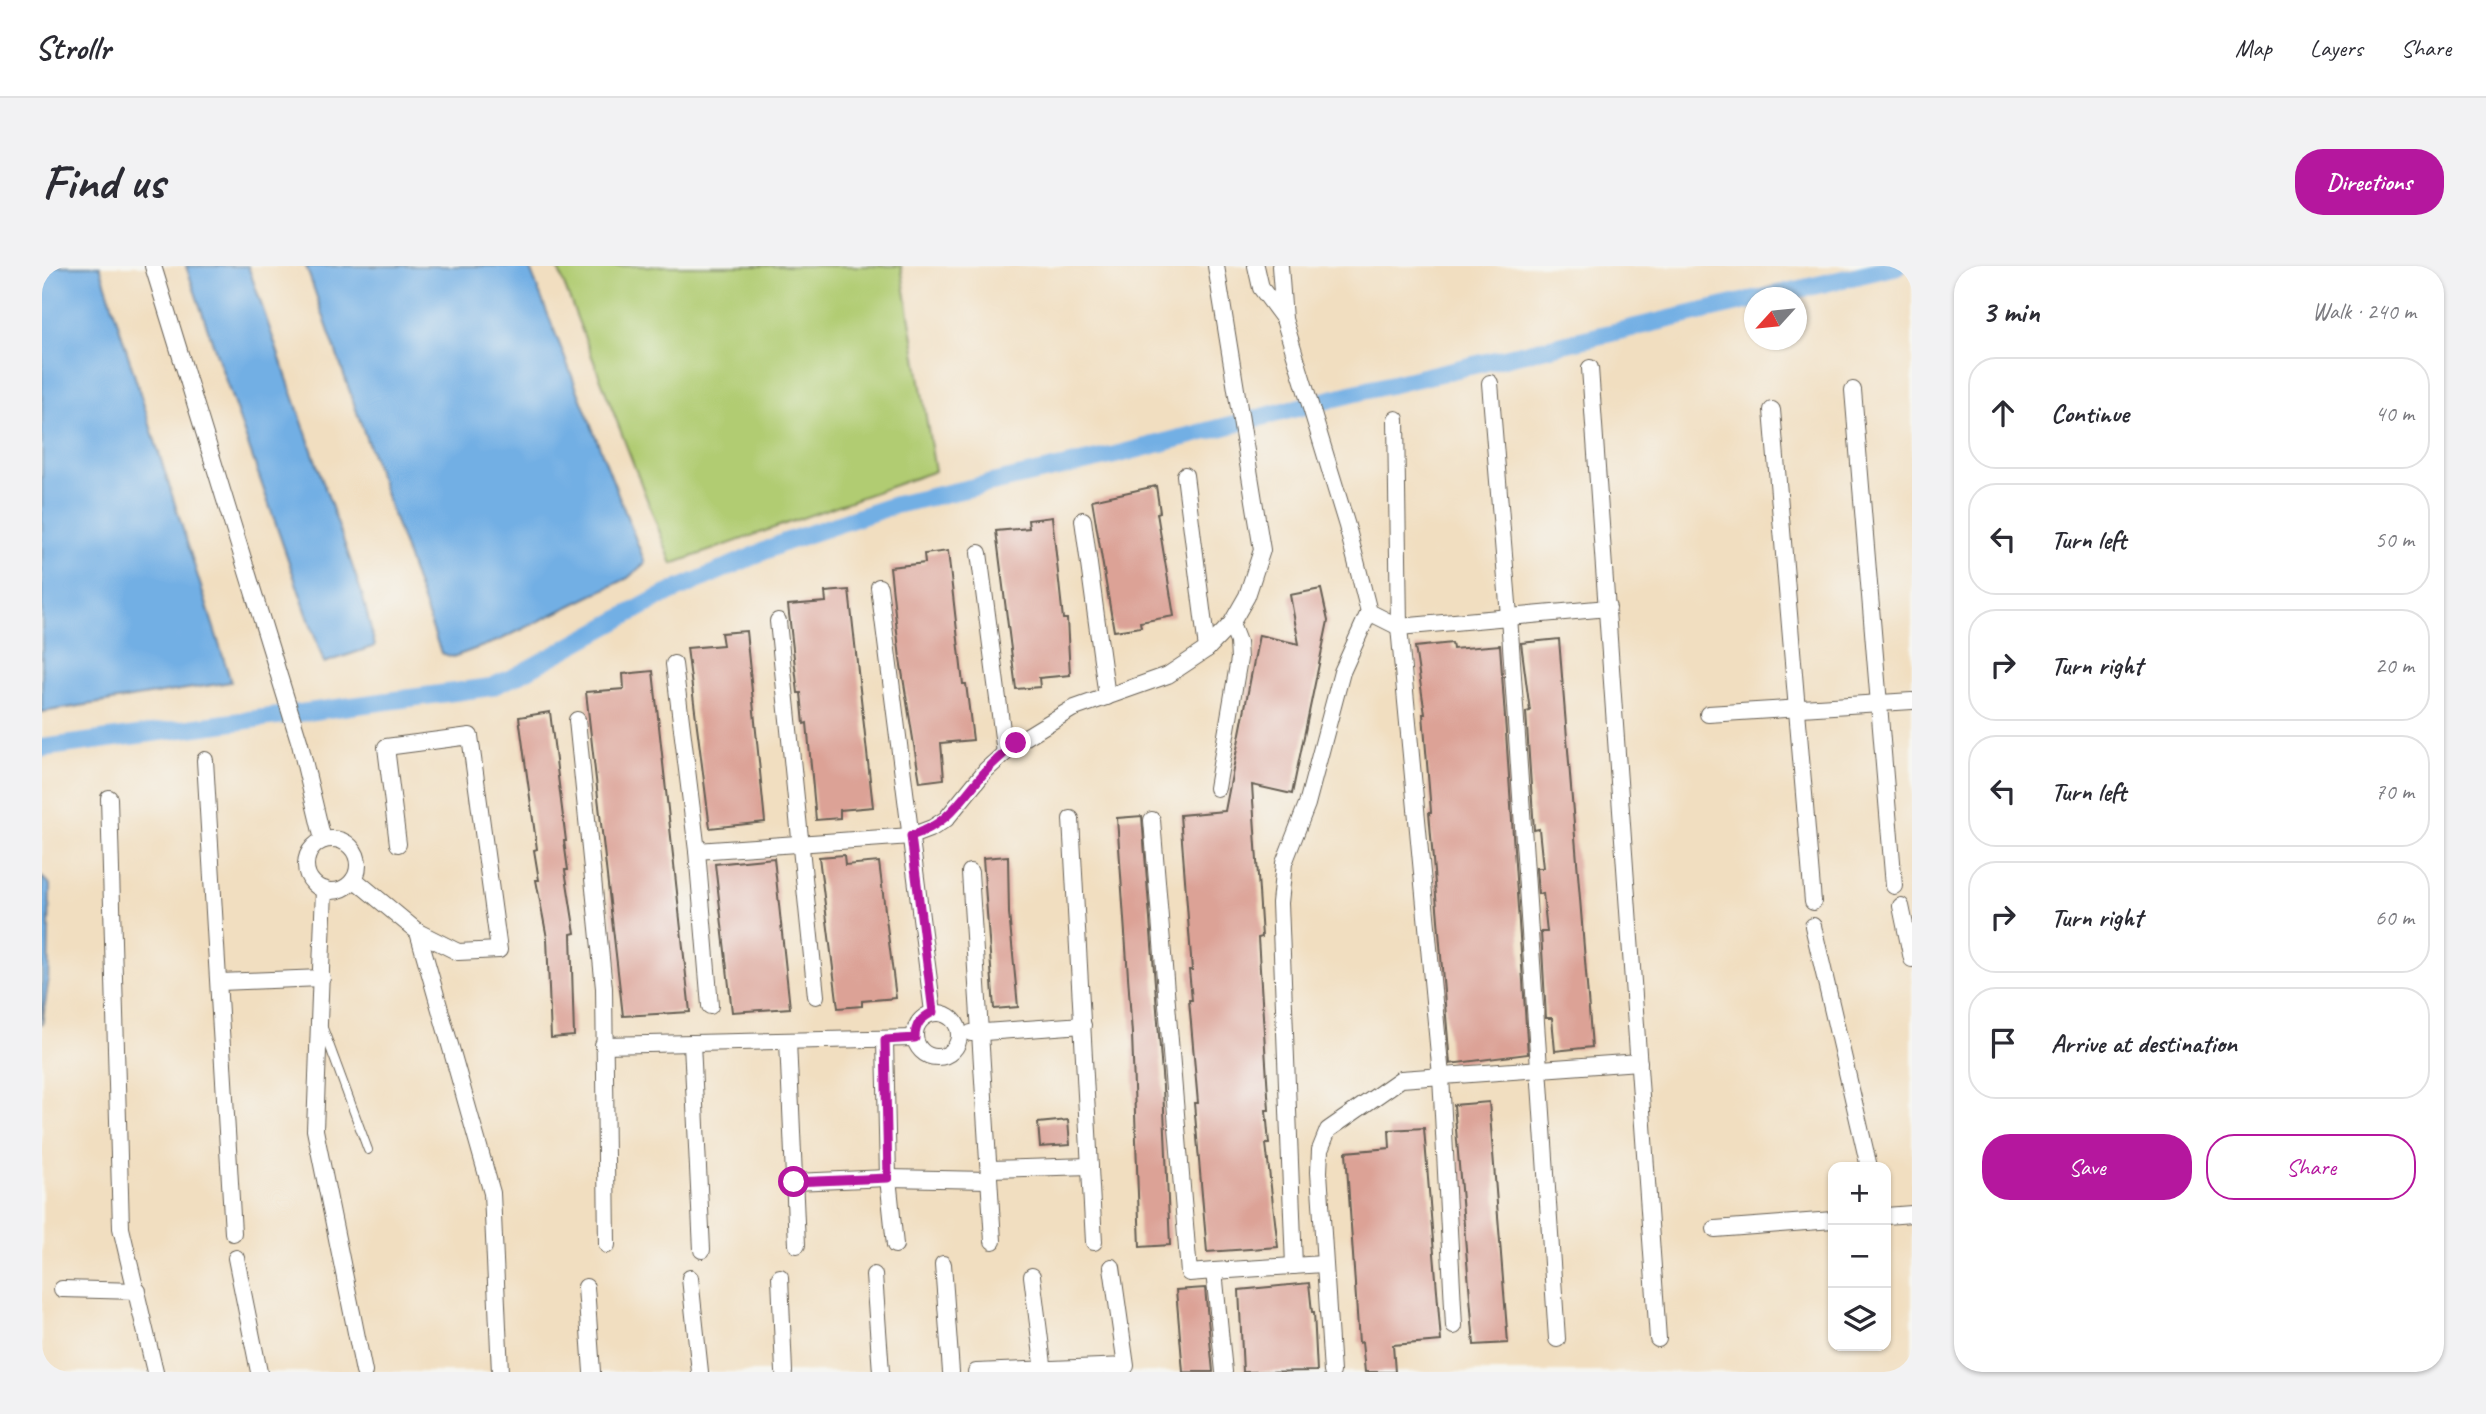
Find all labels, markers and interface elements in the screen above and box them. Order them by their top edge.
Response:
text: Strollr [35,27,110,69]
text: Map [2235,33,2272,63]
text: Layers [2310,33,2363,63]
text: Share [2401,33,2451,63]
button: Directions [2295,149,2444,215]
text: Find us [42,151,164,213]
north arrow [1744,287,1807,350]
text: 3 min [1982,293,2039,331]
text: Walk · 240 m [2312,297,2416,326]
icon: ahead [1984,394,2022,432]
text: Continue [2051,397,2129,430]
text: 40 m [2375,399,2414,428]
icon: left [1984,520,2022,558]
text: Turn left [2051,523,2126,556]
text: 50 m [2375,525,2414,554]
icon: right [1984,646,2022,684]
text: Turn right [2051,649,2142,682]
text: 20 m [2375,651,2414,680]
route end [1000,727,1031,758]
icon: left [1984,772,2022,810]
text: Turn left [2051,775,2126,808]
text: 70 m [2375,777,2414,806]
icon: right [1984,898,2022,936]
text: Turn right [2051,901,2142,934]
text: 60 m [2375,903,2414,932]
icon: arrive [1984,1024,2022,1062]
text: Arrive at destination [2051,1027,2237,1060]
button: Save [1982,1134,2192,1200]
button: Share [2206,1134,2416,1200]
map controls [1828,1162,1891,1351]
button: + [1828,1162,1891,1225]
route start [778,1166,809,1197]
button: − [1828,1225,1891,1288]
button: layers [1828,1288,1891,1351]

